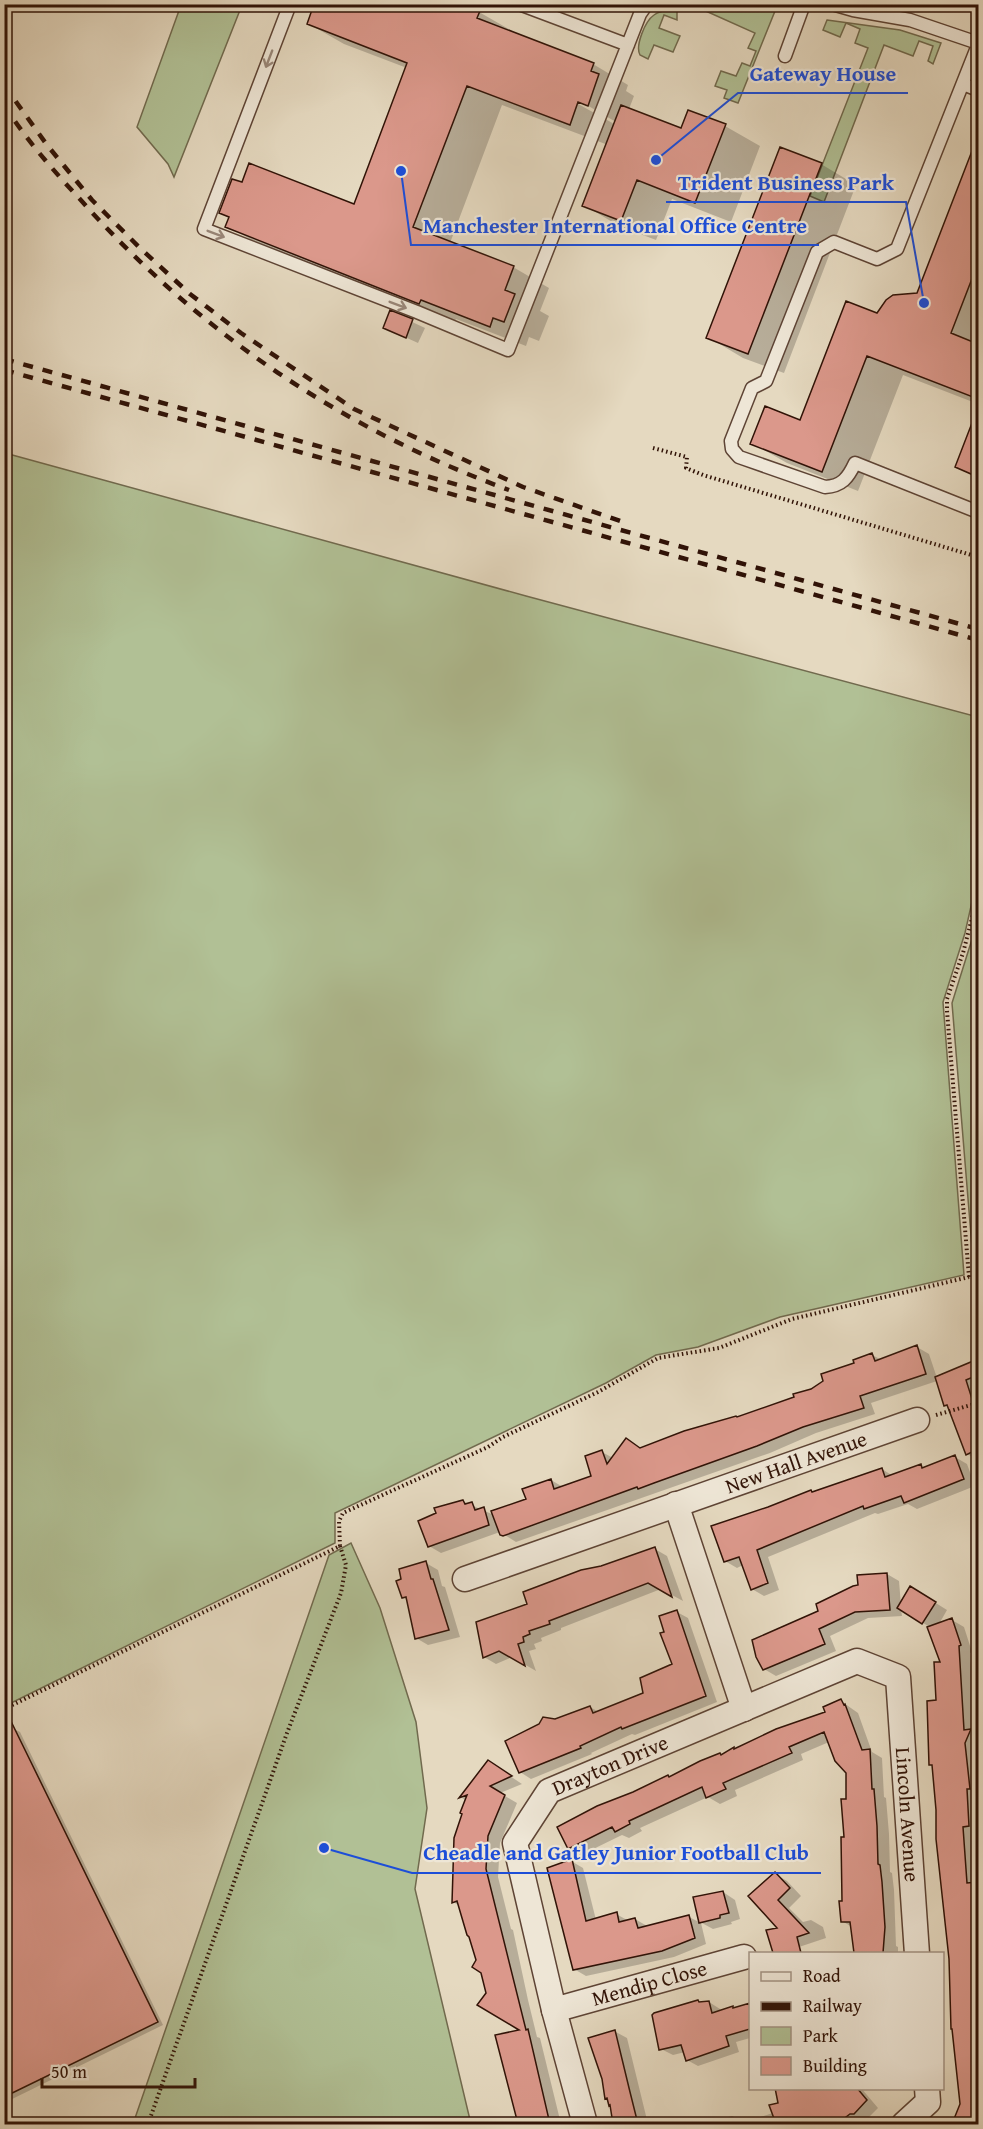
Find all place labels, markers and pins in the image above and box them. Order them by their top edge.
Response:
callout: Gateway House [738,53,908,93]
callout: Trident Business Park [666,162,906,202]
callout: Manchester International Office Centre [411,205,819,245]
callout: Cheadle and Gatley Junior Football Club [412,1833,821,1873]

